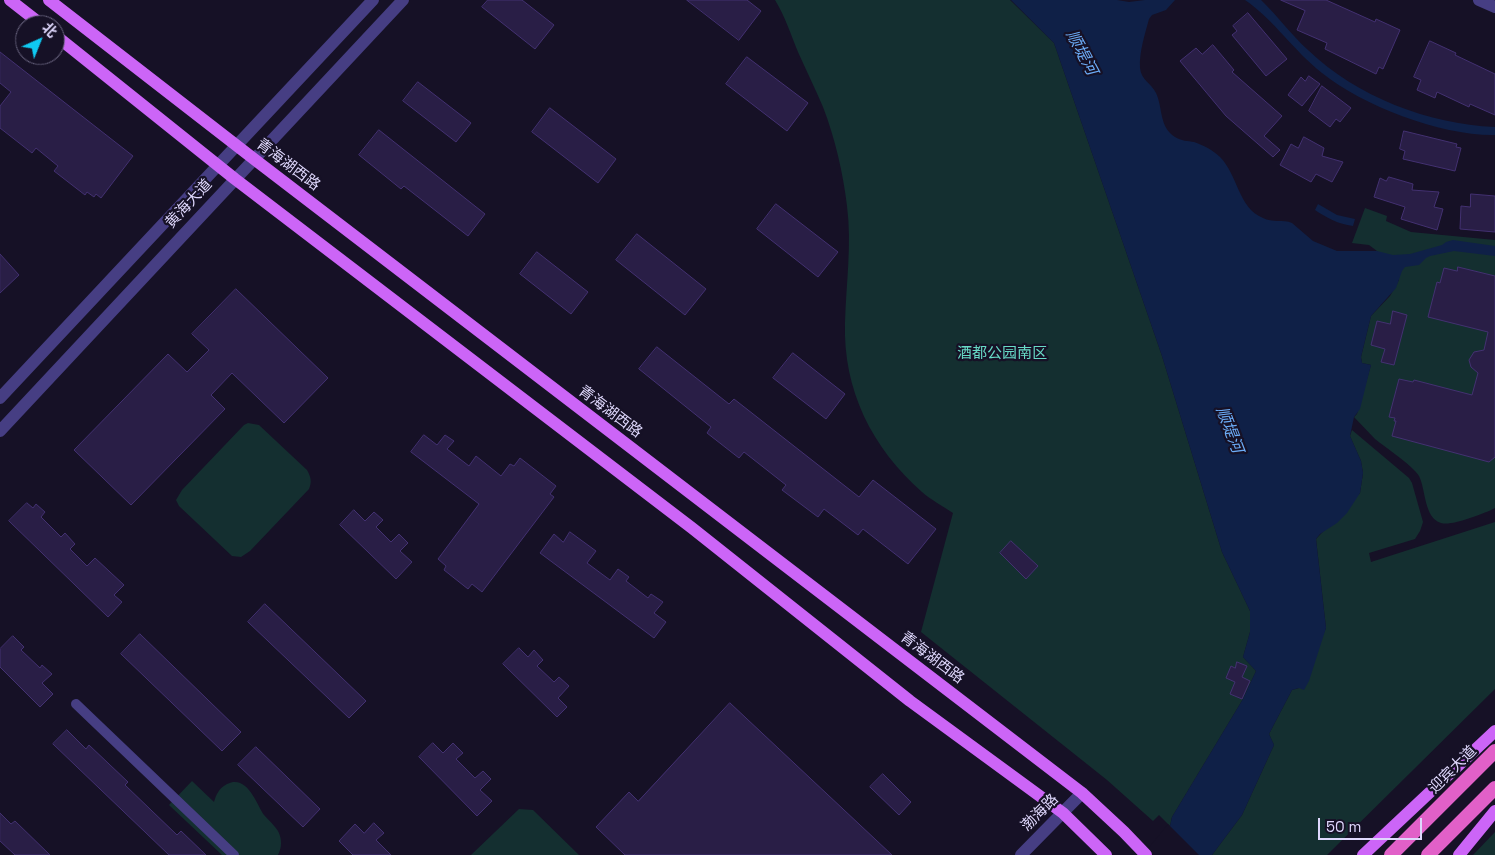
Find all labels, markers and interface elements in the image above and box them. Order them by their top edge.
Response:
north arrow [15,15,65,65]
text: 北 [38,19,61,41]
water label: 顺堤河 [1061,27,1101,79]
street label: 青海湖西路 [253,135,323,195]
street label: 黄海大道 [162,176,216,232]
park label: 酒都公园南区 [957,345,1047,363]
street label: 青海湖西路 [575,382,645,442]
water label: 顺堤河 [1211,404,1247,456]
street label: 青海湖西路 [897,628,967,688]
street label: 迎宾大道 [1425,742,1481,798]
street label: 渤海路 [1018,791,1062,835]
scale bar [1320,808,1424,840]
text: 50 m [1326,817,1361,836]

